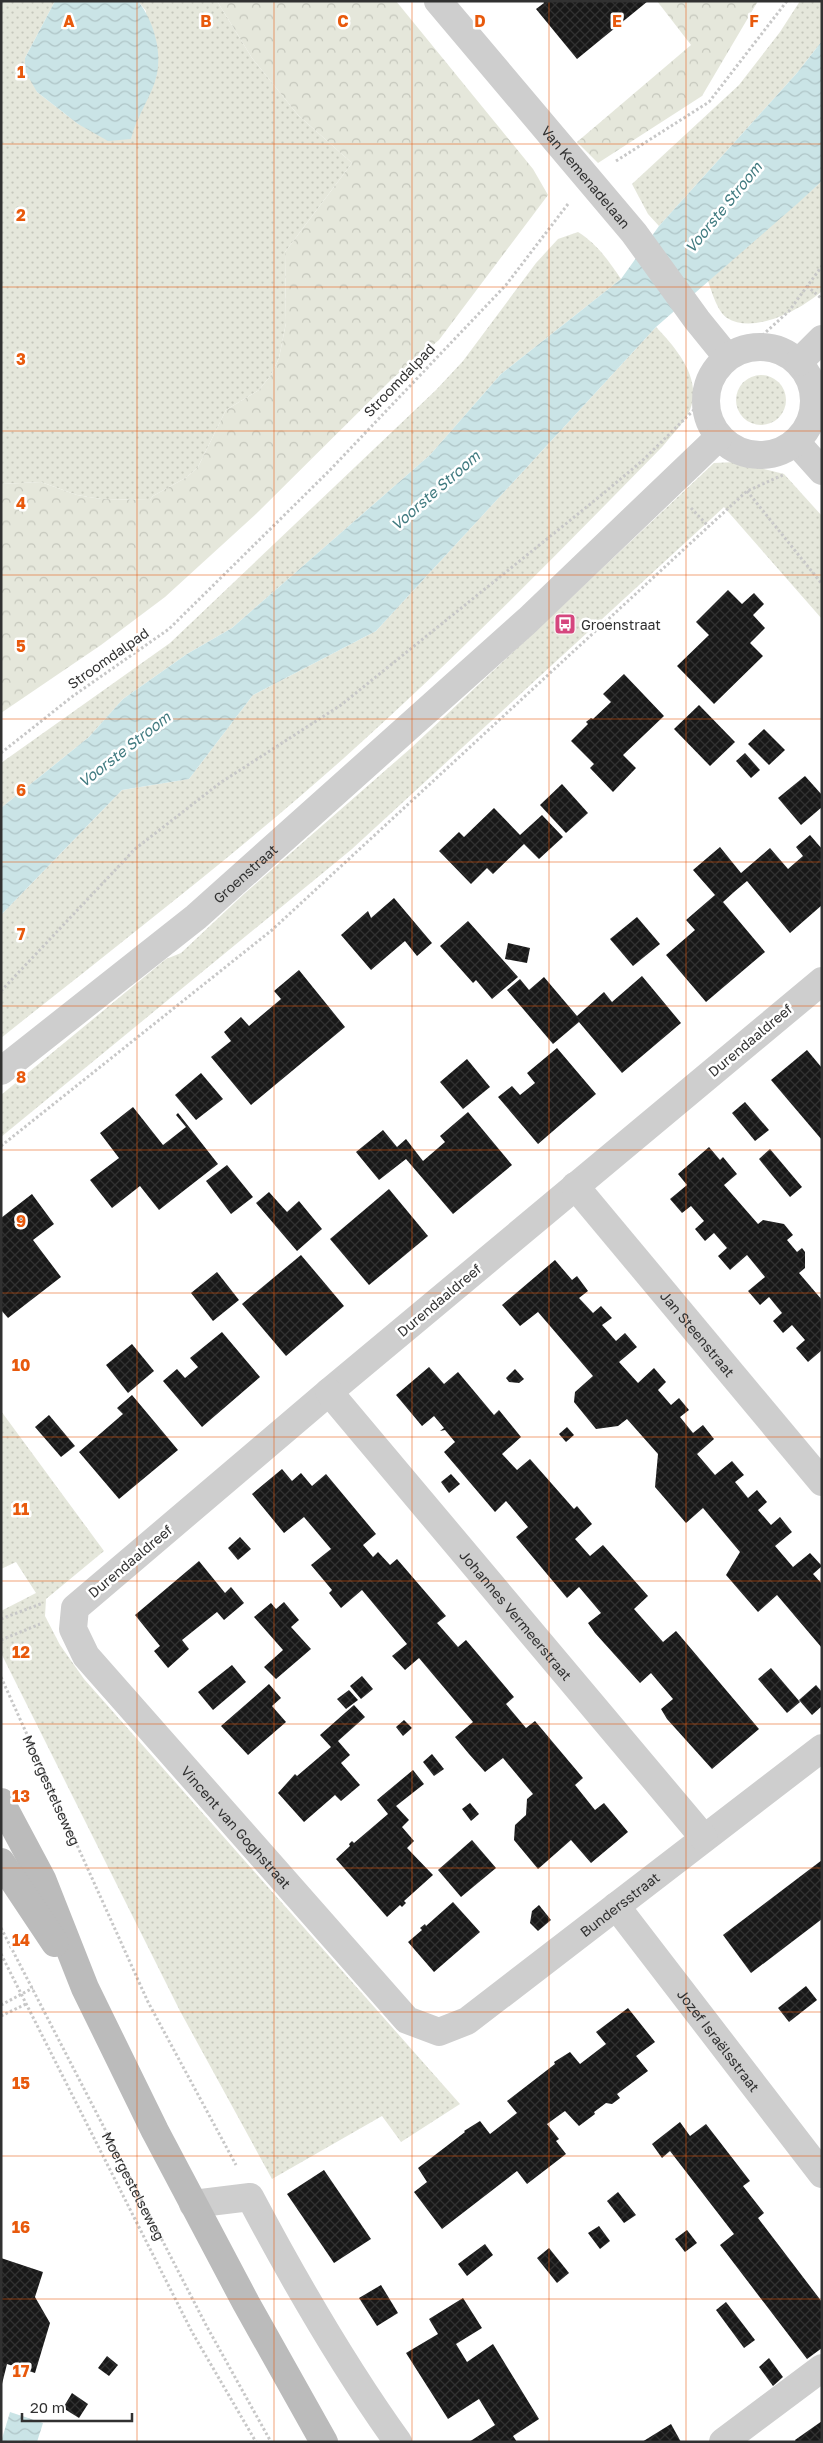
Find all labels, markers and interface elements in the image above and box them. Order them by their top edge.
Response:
text: A [63,11,75,31]
text: B [200,11,212,31]
text: C [337,11,349,31]
text: D [474,11,486,31]
text: E [612,11,622,31]
text: F [749,11,759,31]
text: 1 [17,62,25,82]
street label: Van Kemenadelaan [538,122,635,231]
water label: Voorste Stroom [681,157,766,256]
text: 2 [16,205,26,225]
street label: Stroomdalpad [360,340,438,420]
text: 3 [16,349,26,369]
water label: Voorste Stroom [387,446,484,533]
text: 4 [16,493,26,513]
bus stop icon: Groenstraat [553,612,577,636]
place label: Groenstraat [581,616,661,633]
street label: Stroomdalpad [64,624,152,692]
text: 5 [16,636,26,656]
water label: Voorste Stroom [74,707,174,790]
text: 6 [16,780,26,800]
street label: Groenstraat [209,840,280,906]
text: 7 [17,924,26,944]
street label: Durendaaldreef [705,1000,795,1080]
text: 8 [16,1067,26,1087]
text: 9 [16,1211,26,1231]
street label: Durendaaldreef [394,1260,484,1340]
street label: Jan Steenstraat [657,1287,739,1380]
text: 10 [12,1355,30,1375]
text: 11 [13,1499,29,1519]
street label: Durendaaldreef [85,1521,175,1601]
street label: Johannes Vermeerstraat [457,1546,576,1683]
text: 12 [12,1642,30,1662]
street label: Moergestelseweg [20,1732,85,1848]
street label: Vincent van Goghstraat [178,1762,295,1892]
text: 13 [12,1786,30,1806]
street label: Bundersstraat [576,1868,662,1940]
text: 14 [12,1930,30,1950]
street label: Jozef Israëlsstraat [674,1985,764,2095]
text: 15 [12,2073,30,2093]
street label: Moergestelseweg [99,2129,169,2243]
text: 16 [12,2217,30,2237]
text: 17 [13,2361,30,2381]
scale bar [22,2390,132,2422]
text: 20 m [30,2398,65,2416]

